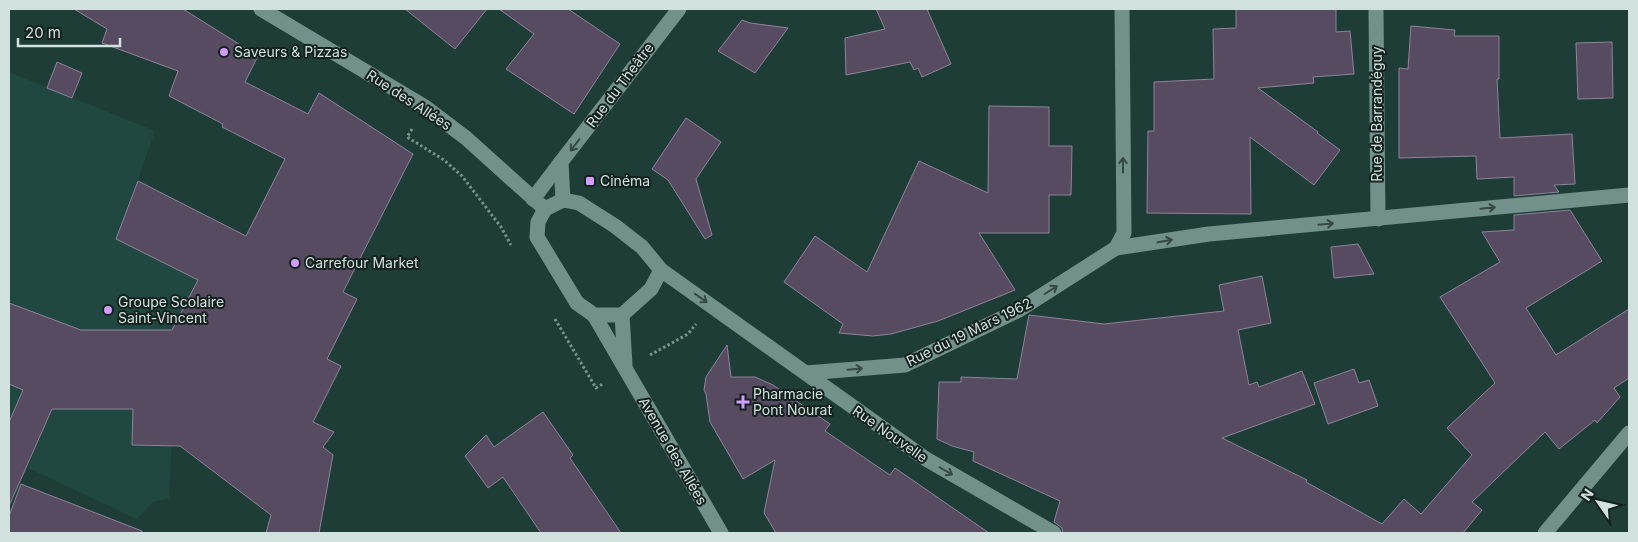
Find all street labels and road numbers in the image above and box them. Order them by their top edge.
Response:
street label: Rue du Theâtre [582,39,657,130]
street label: Rue de Barrandéguy [1368,46,1385,182]
street label: Rue des Allées [364,66,455,133]
street label: Rue du 19 Mars 1962 [903,294,1034,369]
street label: Avenue des Allées [636,394,711,508]
street label: Rue Nouvelle [850,402,931,466]

